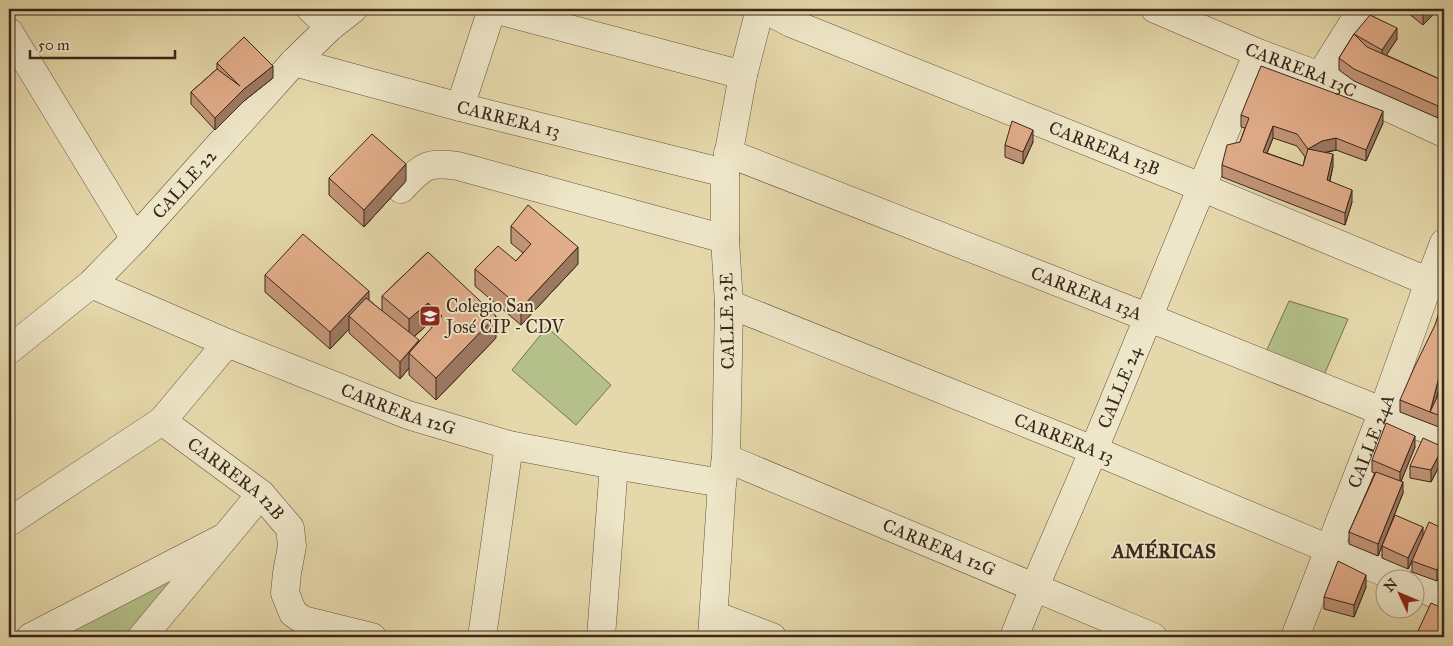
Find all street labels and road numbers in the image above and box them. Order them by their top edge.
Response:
street label: CARRERA 13C [1242,38,1360,102]
street label: CARRERA 13 [455,96,562,143]
street label: CARRERA 13B [1046,116,1163,180]
street label: CALLE 22 [148,145,221,223]
street label: CARRERA 13A [1028,262,1145,325]
street label: CALLE 23E [715,272,739,370]
street label: CALLE 24 [1093,342,1147,432]
street label: CARRERA 12G [338,378,458,440]
street label: CALLE 24A [1343,391,1399,491]
street label: CARRERA 13 [1011,409,1117,469]
street label: CARRERA 12B [183,433,289,524]
street label: CARRERA 12G [879,514,999,581]

